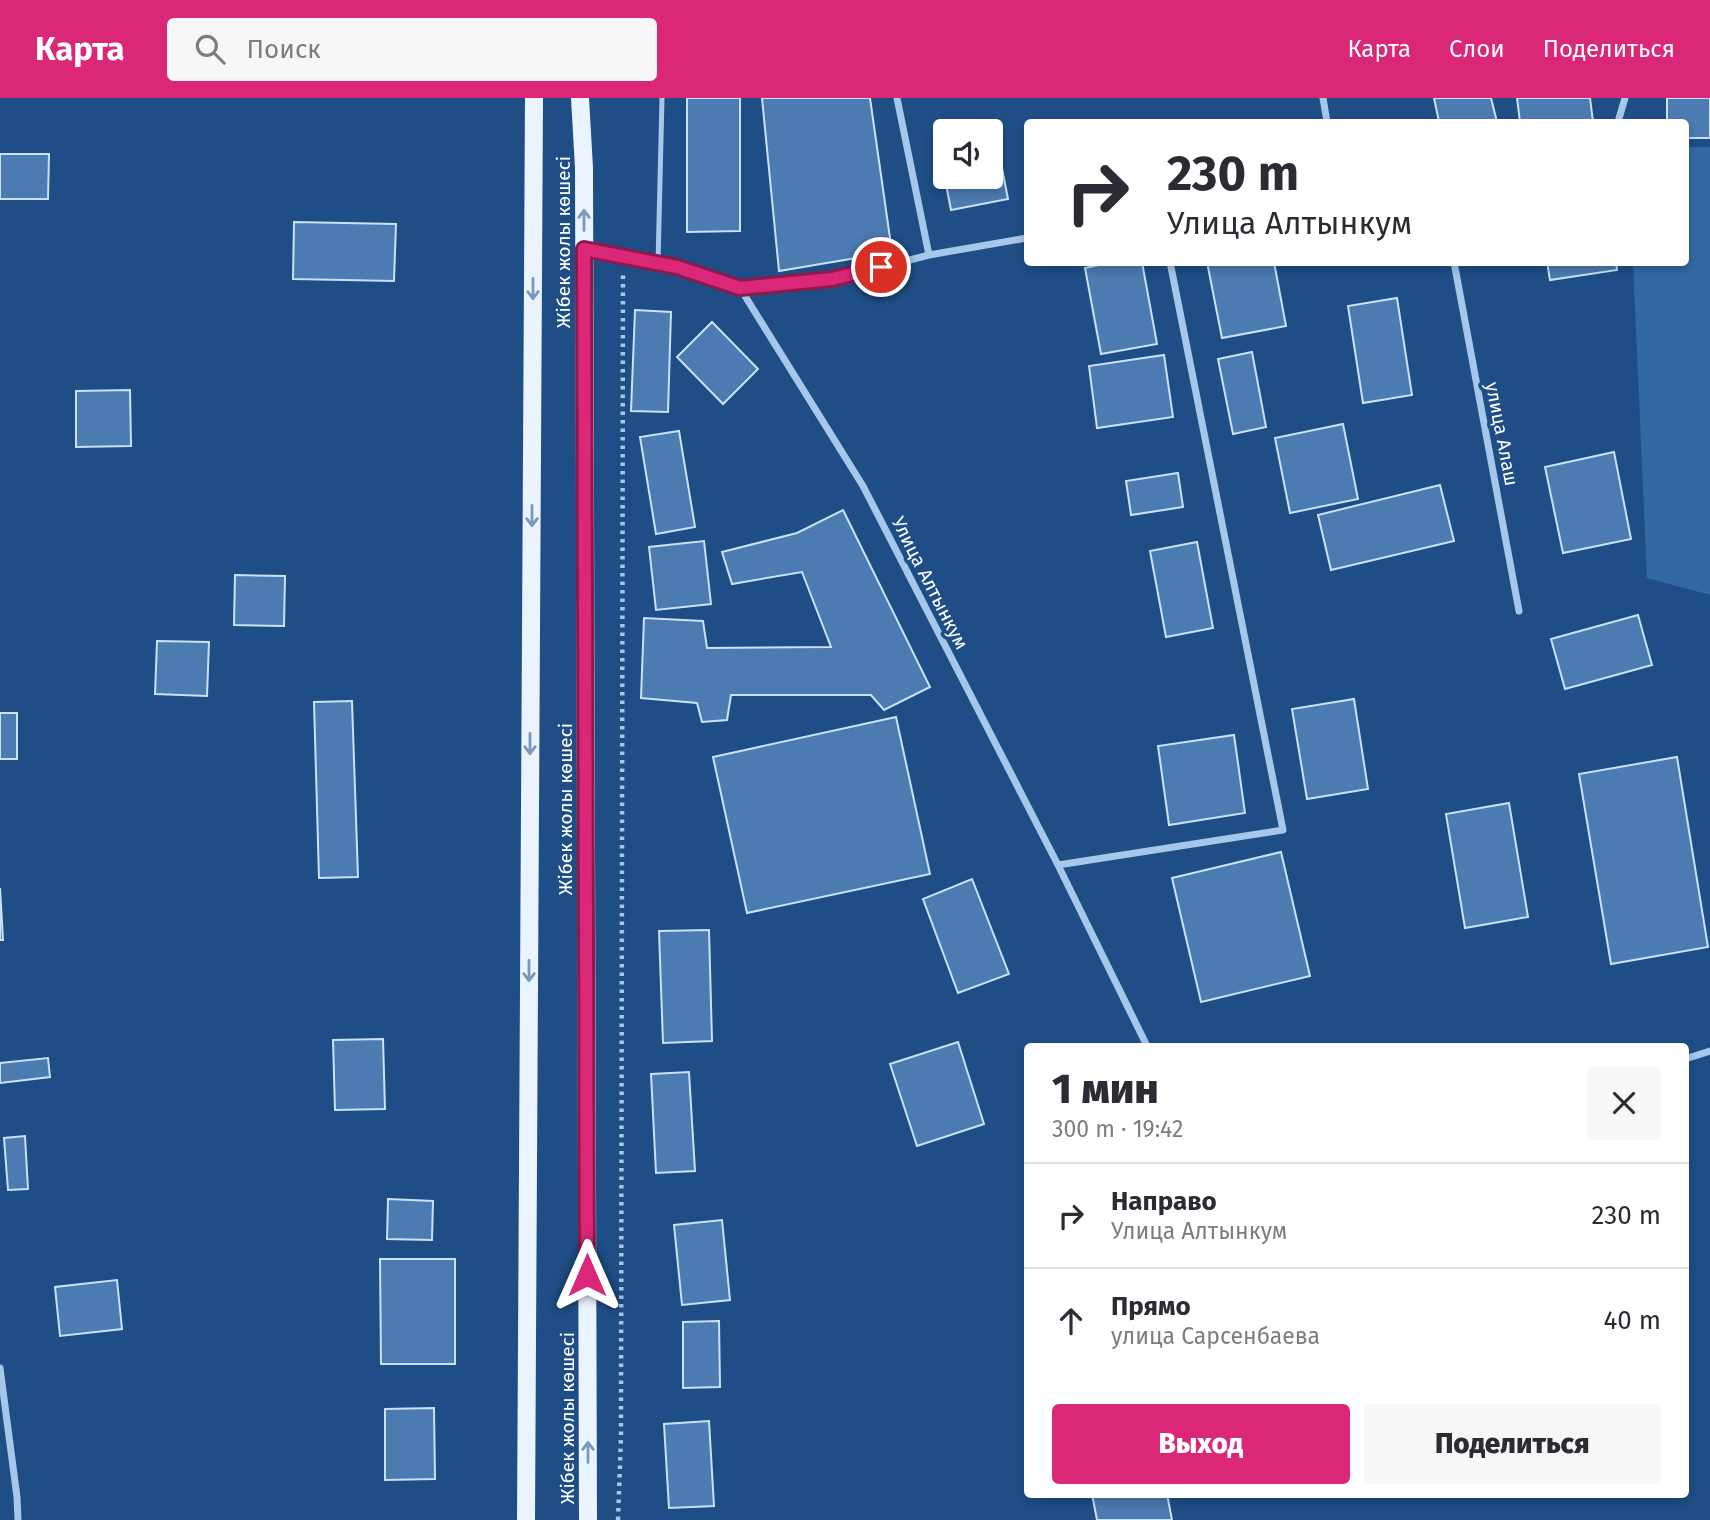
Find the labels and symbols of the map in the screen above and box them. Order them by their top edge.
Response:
street label: Жібек жолы көшесі [552,156,575,328]
one-way arrow [577,209,591,232]
pin [851,237,911,297]
one-way arrow [526,277,540,300]
street label: улица Алаш [1481,380,1523,488]
one-way arrow [525,504,539,527]
street label: Улица Алтынкум [887,513,973,653]
street label: Жібек жолы көшесі [554,723,577,895]
one-way arrow [523,732,537,755]
one-way arrow [522,959,536,982]
position arrow [550,1238,624,1312]
street label: Жібек жолы көшесі [556,1332,579,1504]
one-way arrow [581,1441,595,1464]

